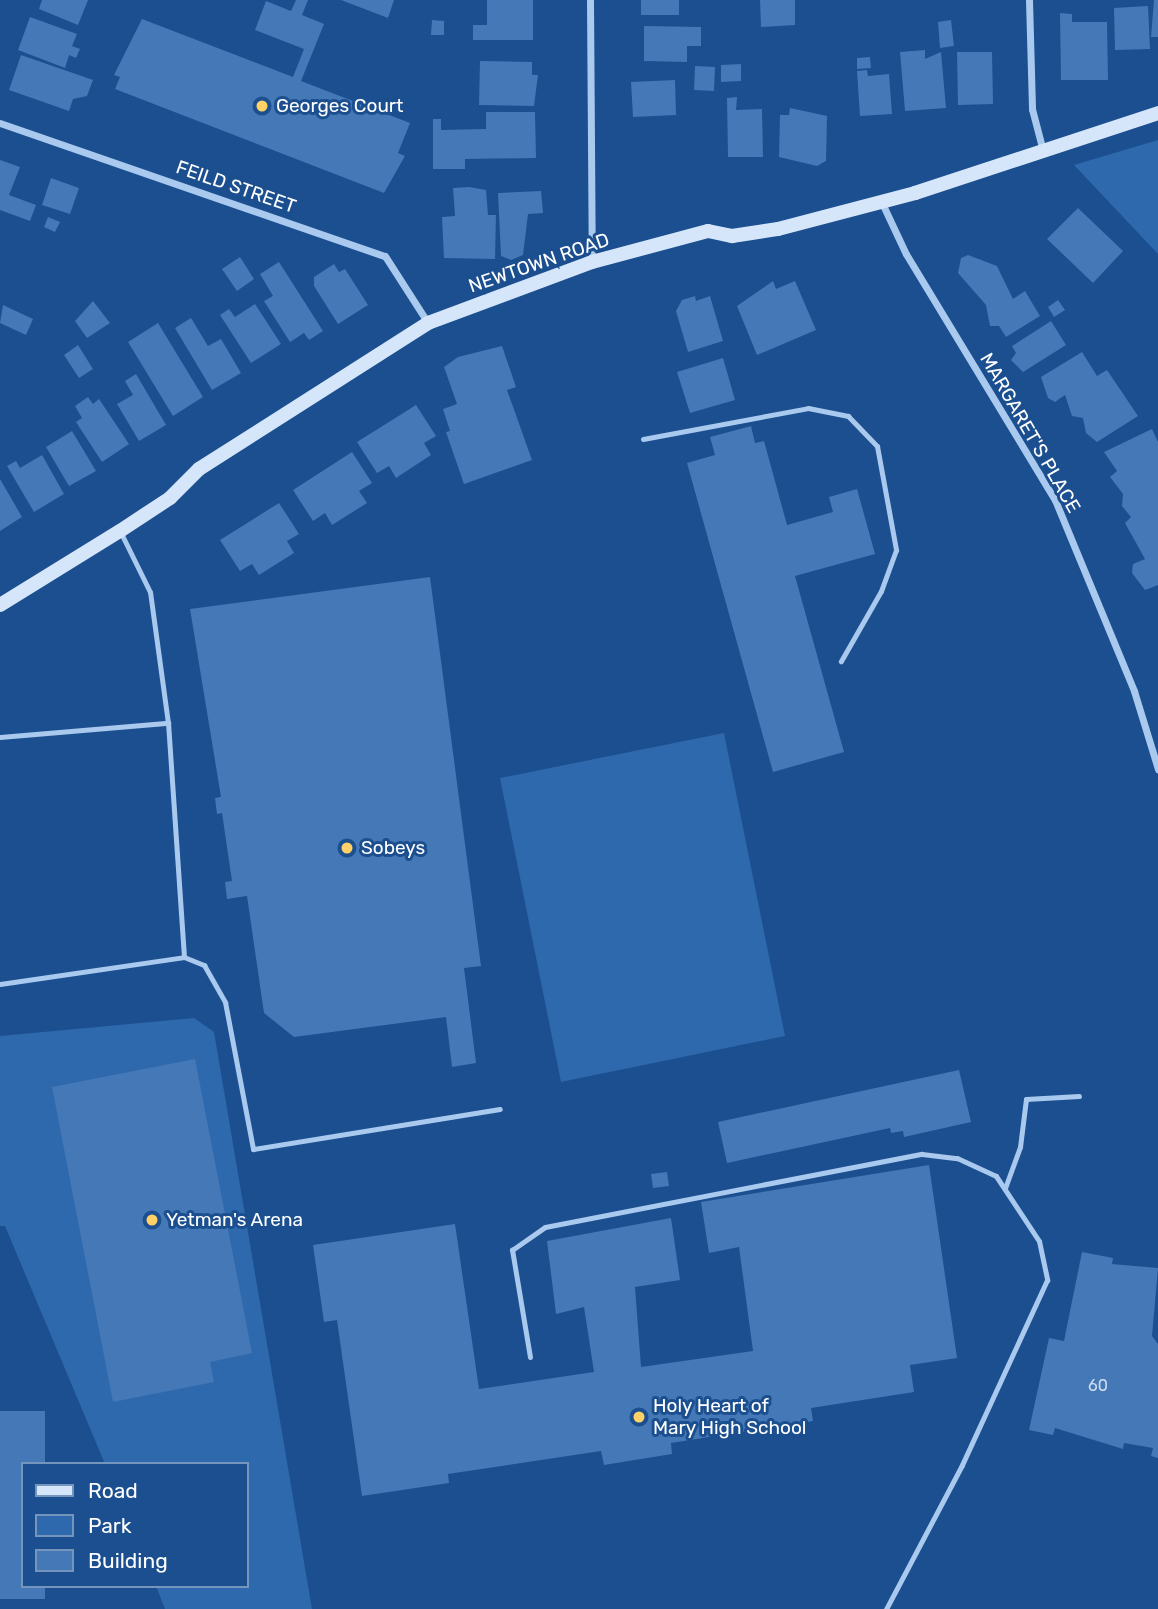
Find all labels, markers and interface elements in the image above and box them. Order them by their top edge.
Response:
place label: Georges Court [276,95,403,117]
marker: Georges Court [254,98,270,114]
street label: FEILD STREET [173,156,299,218]
street label: NEWTOWN ROAD [466,228,612,298]
street label: MARGARET'S PLACE [975,349,1085,517]
place label: Sobeys [361,837,425,859]
marker: Sobeys [339,840,355,856]
place label: Yetman's Arena [166,1209,304,1231]
marker: Yetman's Arena [144,1212,160,1228]
house number: 60 [1088,1376,1108,1396]
place label: Holy Heart of Mary High School [653,1395,807,1439]
marker: Holy Heart of Mary High School [631,1409,647,1425]
legend [21,1462,248,1588]
text: Road [88,1478,138,1503]
text: Park [88,1513,132,1538]
text: Building [88,1548,168,1573]

